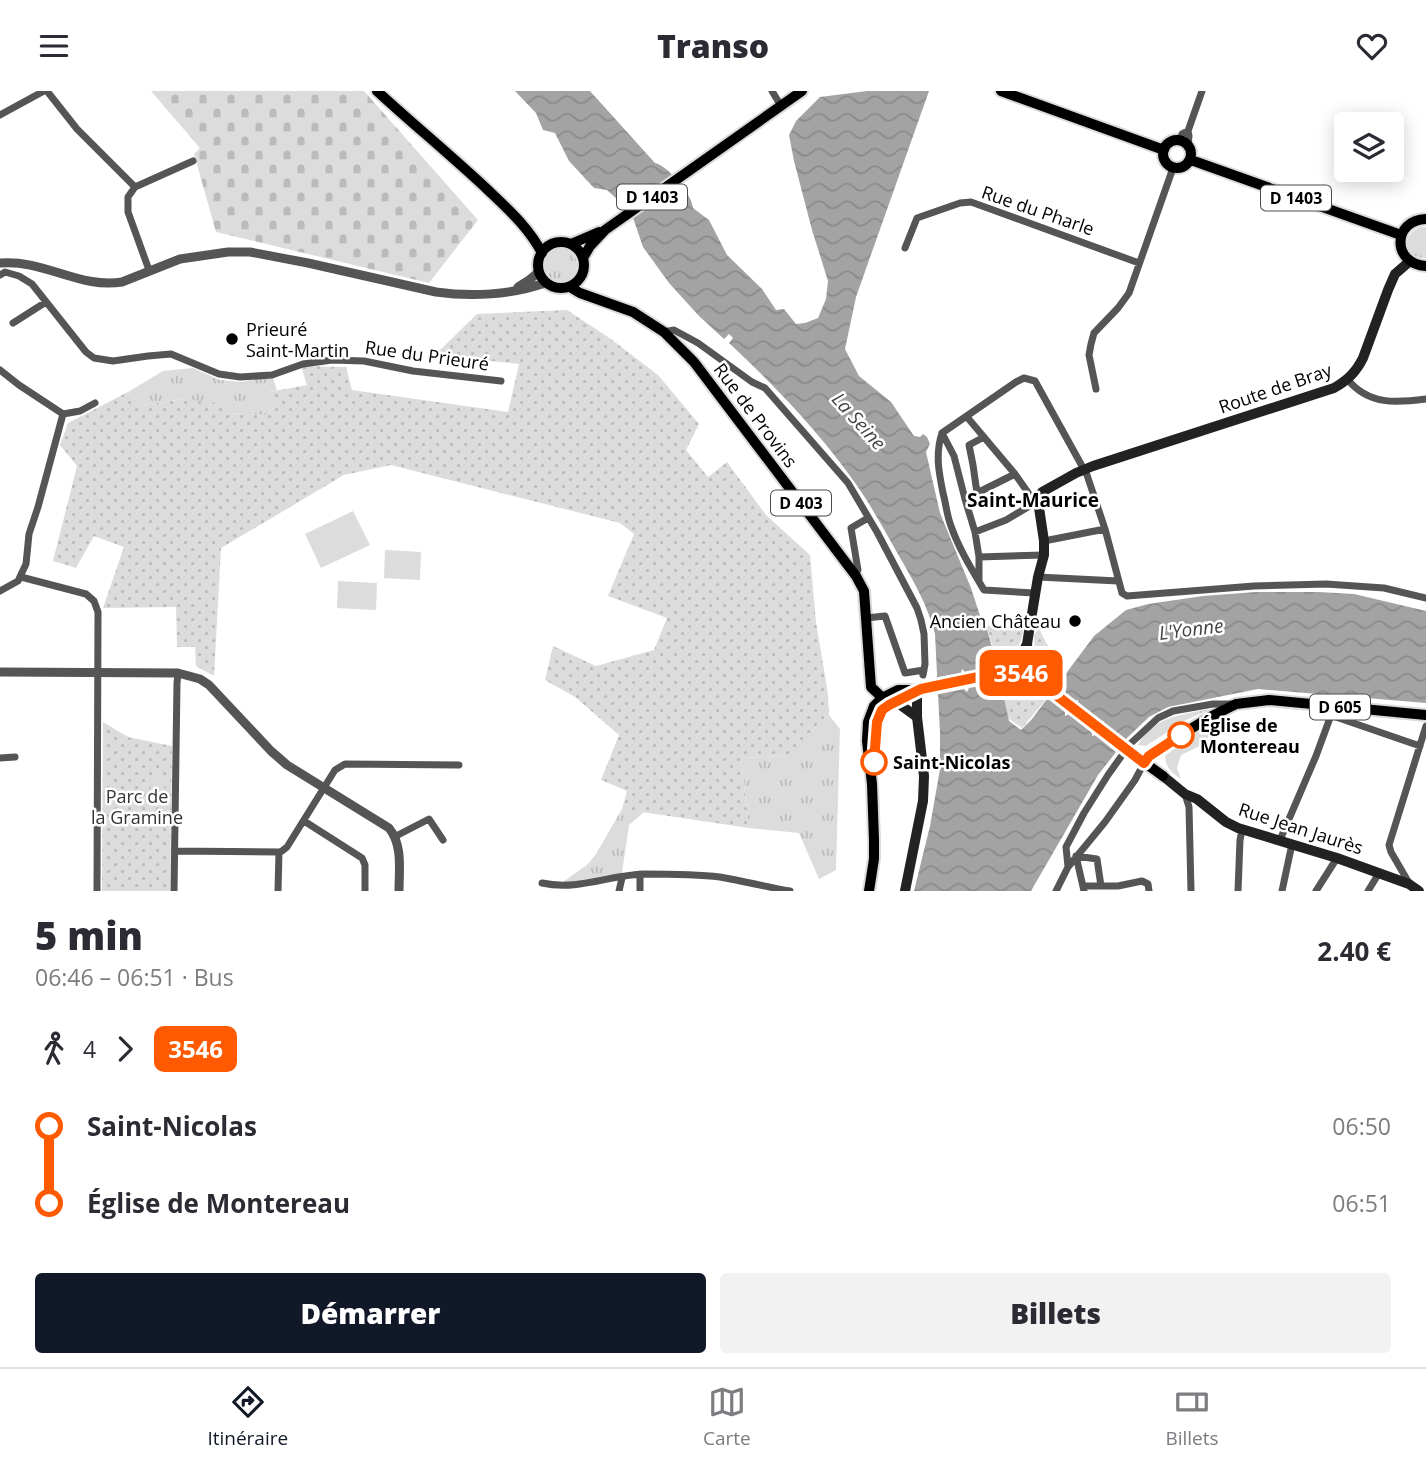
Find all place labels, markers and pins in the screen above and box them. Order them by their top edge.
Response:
place label: Prieuré Saint-Martin [246,317,349,362]
marker: Prieuré Saint-Martin [224,331,240,347]
place label: Ancien Château [930,609,1061,633]
marker: Ancien Château [1067,613,1083,629]
place label: Église de Montereau [1200,713,1300,758]
marker: Église de Montereau [1168,722,1194,748]
marker: Saint-Nicolas [861,749,887,775]
place label: Saint-Nicolas [893,750,1011,774]

